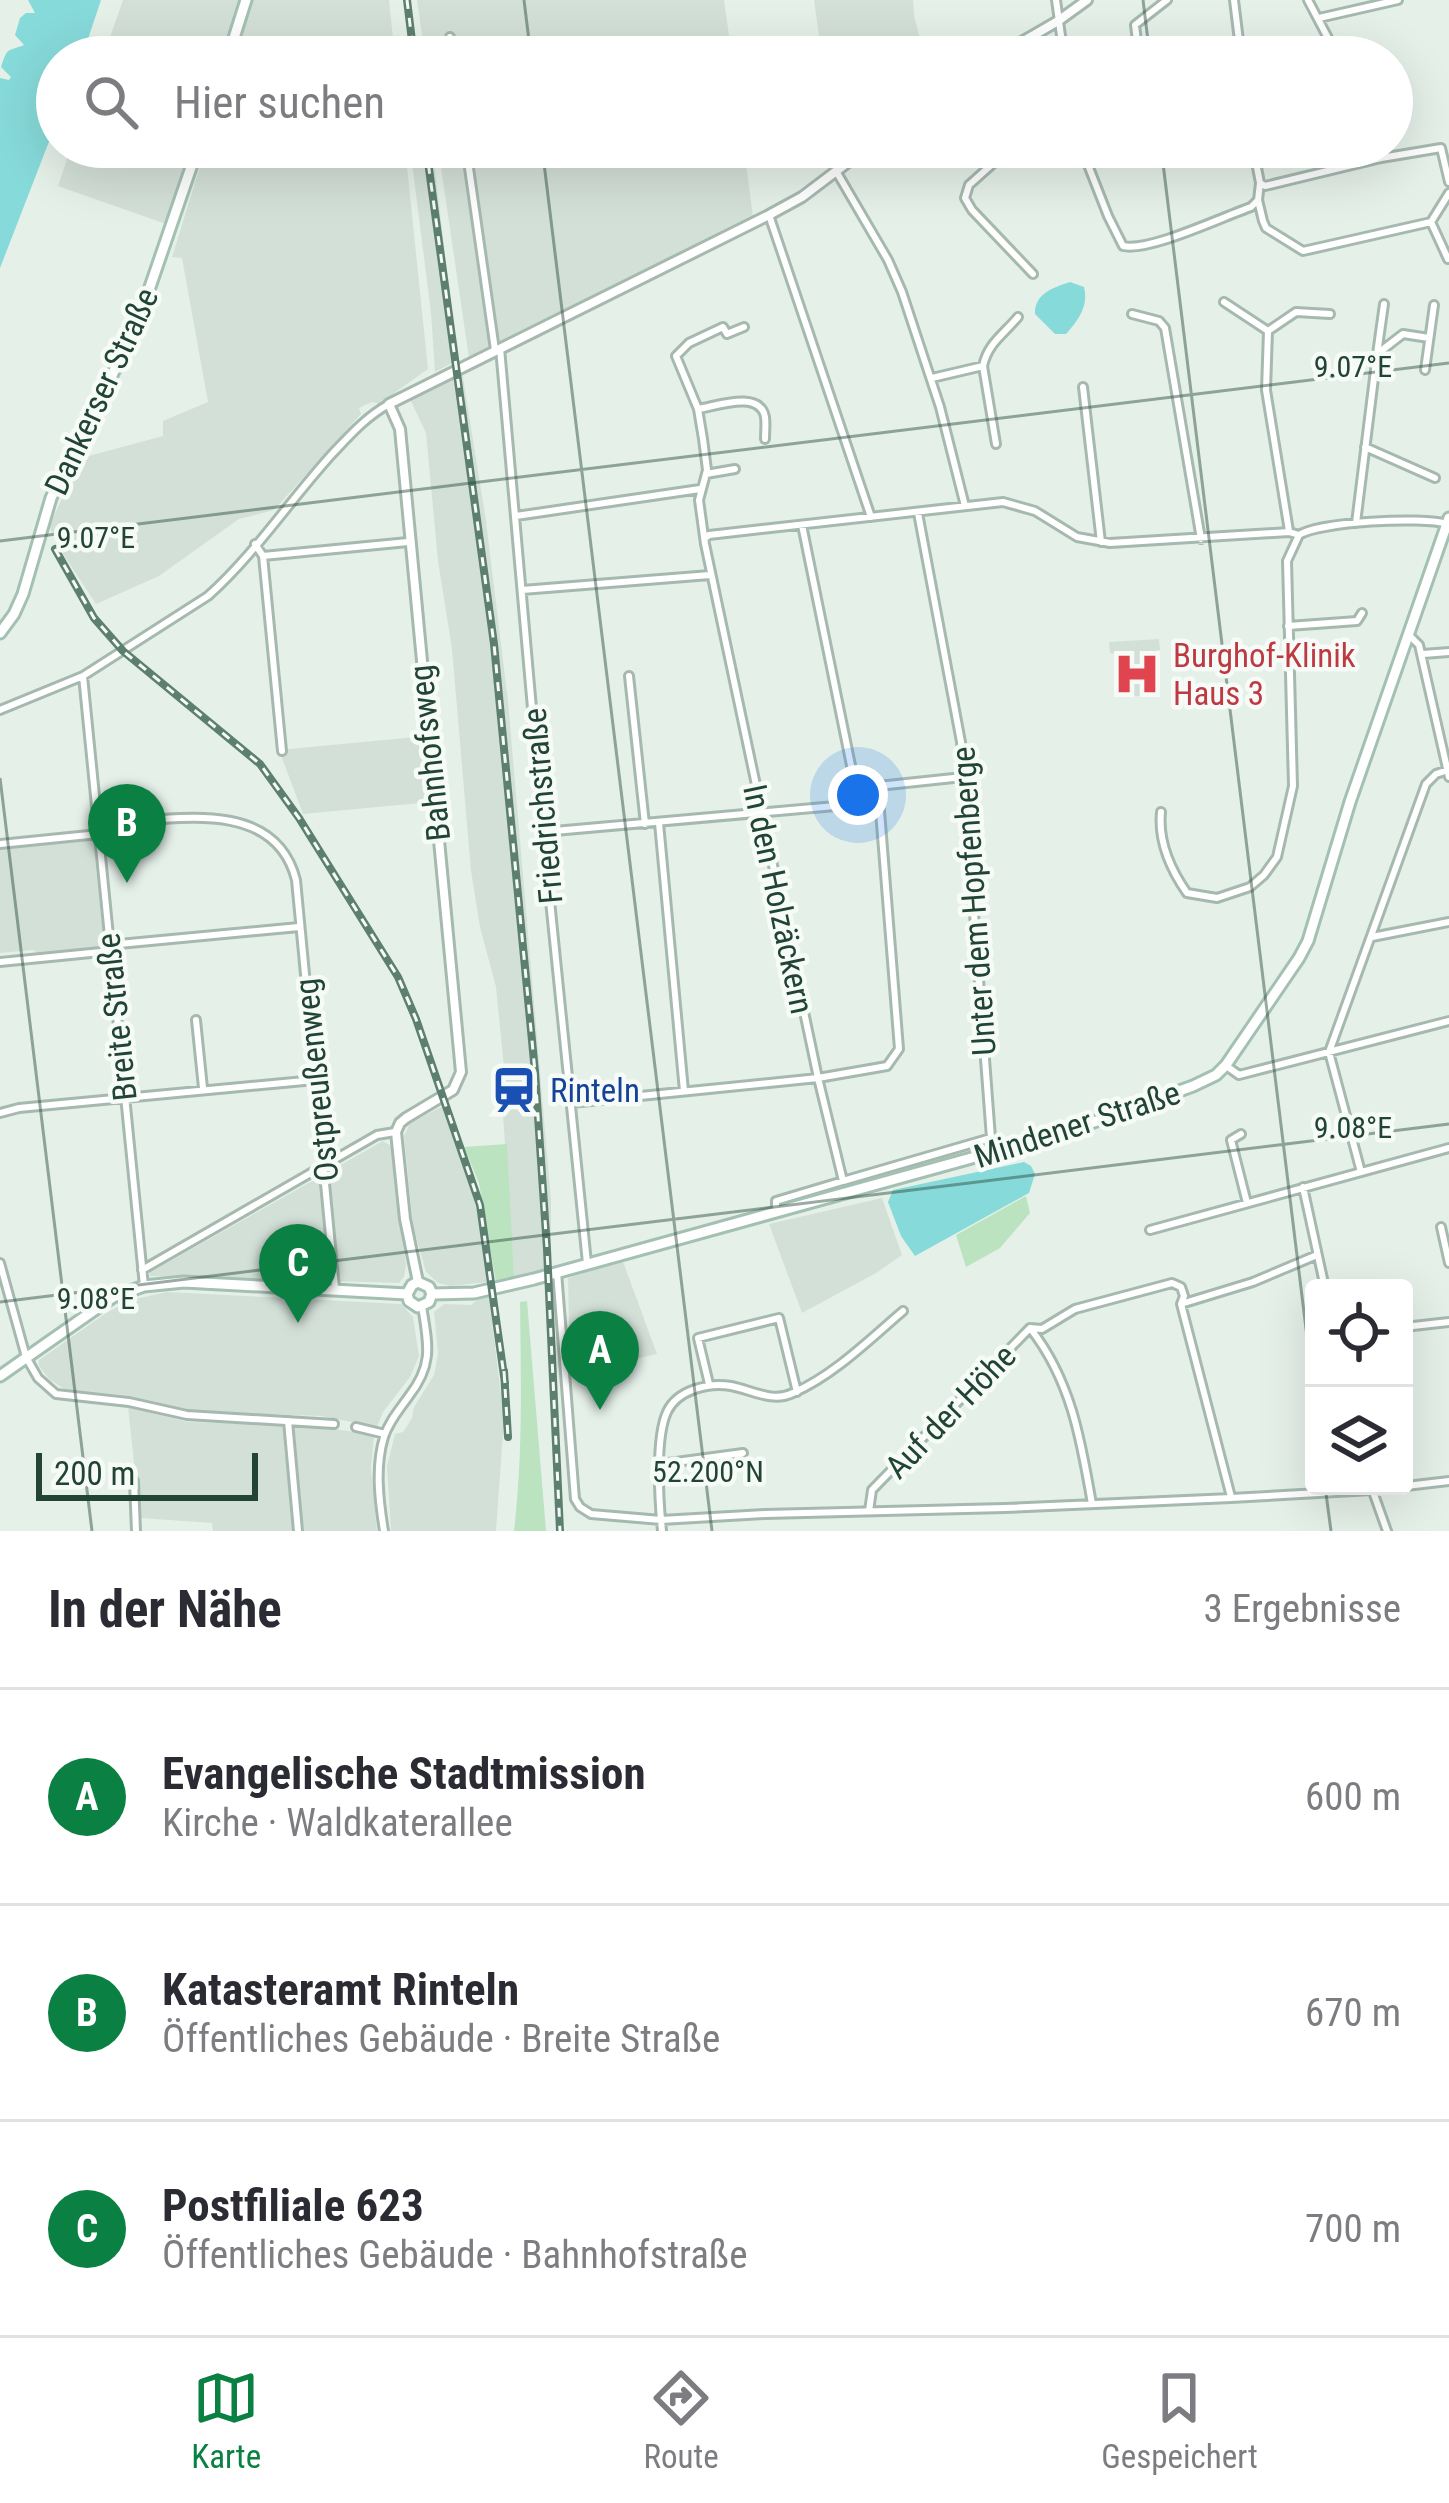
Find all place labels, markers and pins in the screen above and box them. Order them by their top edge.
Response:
place label: Burghof-Klinik Haus 3 [1173,636,1356,713]
hospital icon: Burghof-Klinik Haus 3 [1112,649,1162,699]
pin: B [88,784,166,883]
station icon: Rinteln [489,1065,539,1115]
place label: Rinteln [550,1071,640,1110]
pin: C [259,1224,337,1323]
pin: A [561,1311,639,1410]

